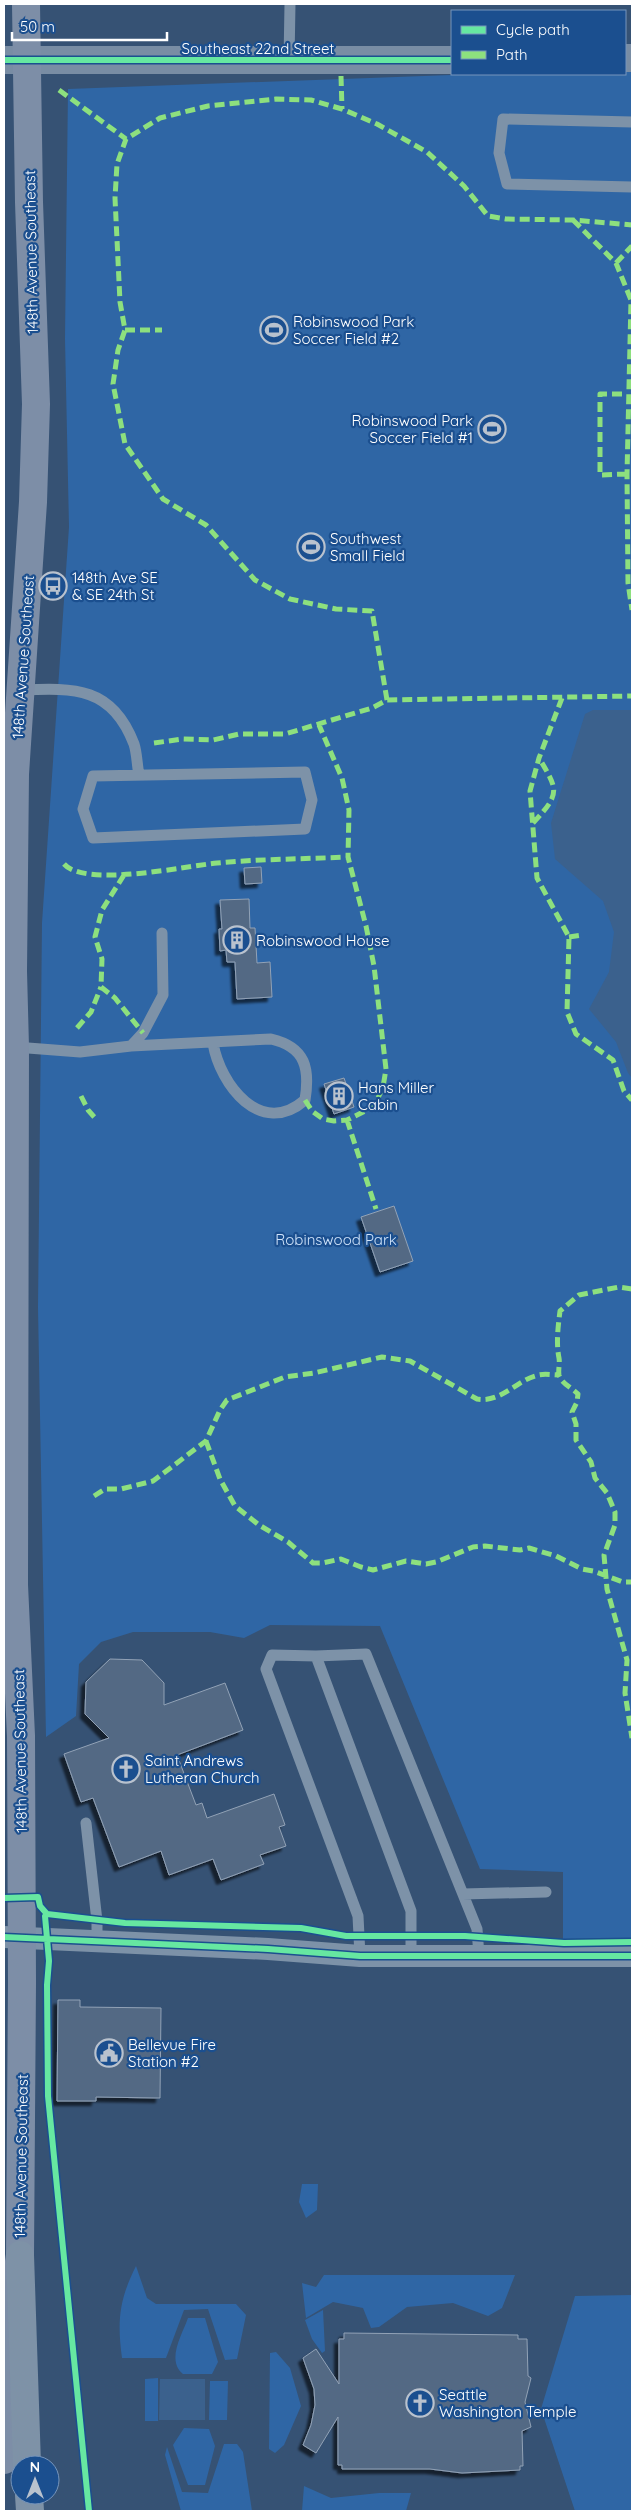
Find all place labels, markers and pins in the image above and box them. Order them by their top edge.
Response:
place label: Robinswood Park Soccer Field #2 [293,312,414,348]
sports icon: Robinswood Park Soccer Field #2 [259,315,289,345]
place label: Robinswood Park Soccer Field #1 [352,411,473,447]
sports icon: Robinswood Park Soccer Field #1 [477,414,507,444]
place label: Southwest Small Field [330,529,405,565]
sports icon: Southwest Small Field [296,532,326,562]
place label: 148th Ave SE & SE 24th St [72,568,158,604]
bus stop icon: 148th Ave SE & SE 24th St [38,571,68,601]
building icon: Robinswood House [222,925,252,955]
place label: Robinswood House [256,931,390,950]
place label: Hans Miller Cabin [358,1078,435,1114]
building icon: Hans Miller Cabin [324,1081,354,1111]
place label: Saint Andrews Lutheran Church [145,1751,260,1787]
church icon: Saint Andrews Lutheran Church [111,1754,141,1784]
place label: Bellevue Fire Station #2 [128,2035,216,2071]
public building icon: Bellevue Fire Station #2 [94,2038,124,2068]
place label: Seattle Washington Temple [439,2385,576,2421]
church icon: Seattle Washington Temple [405,2388,435,2418]

